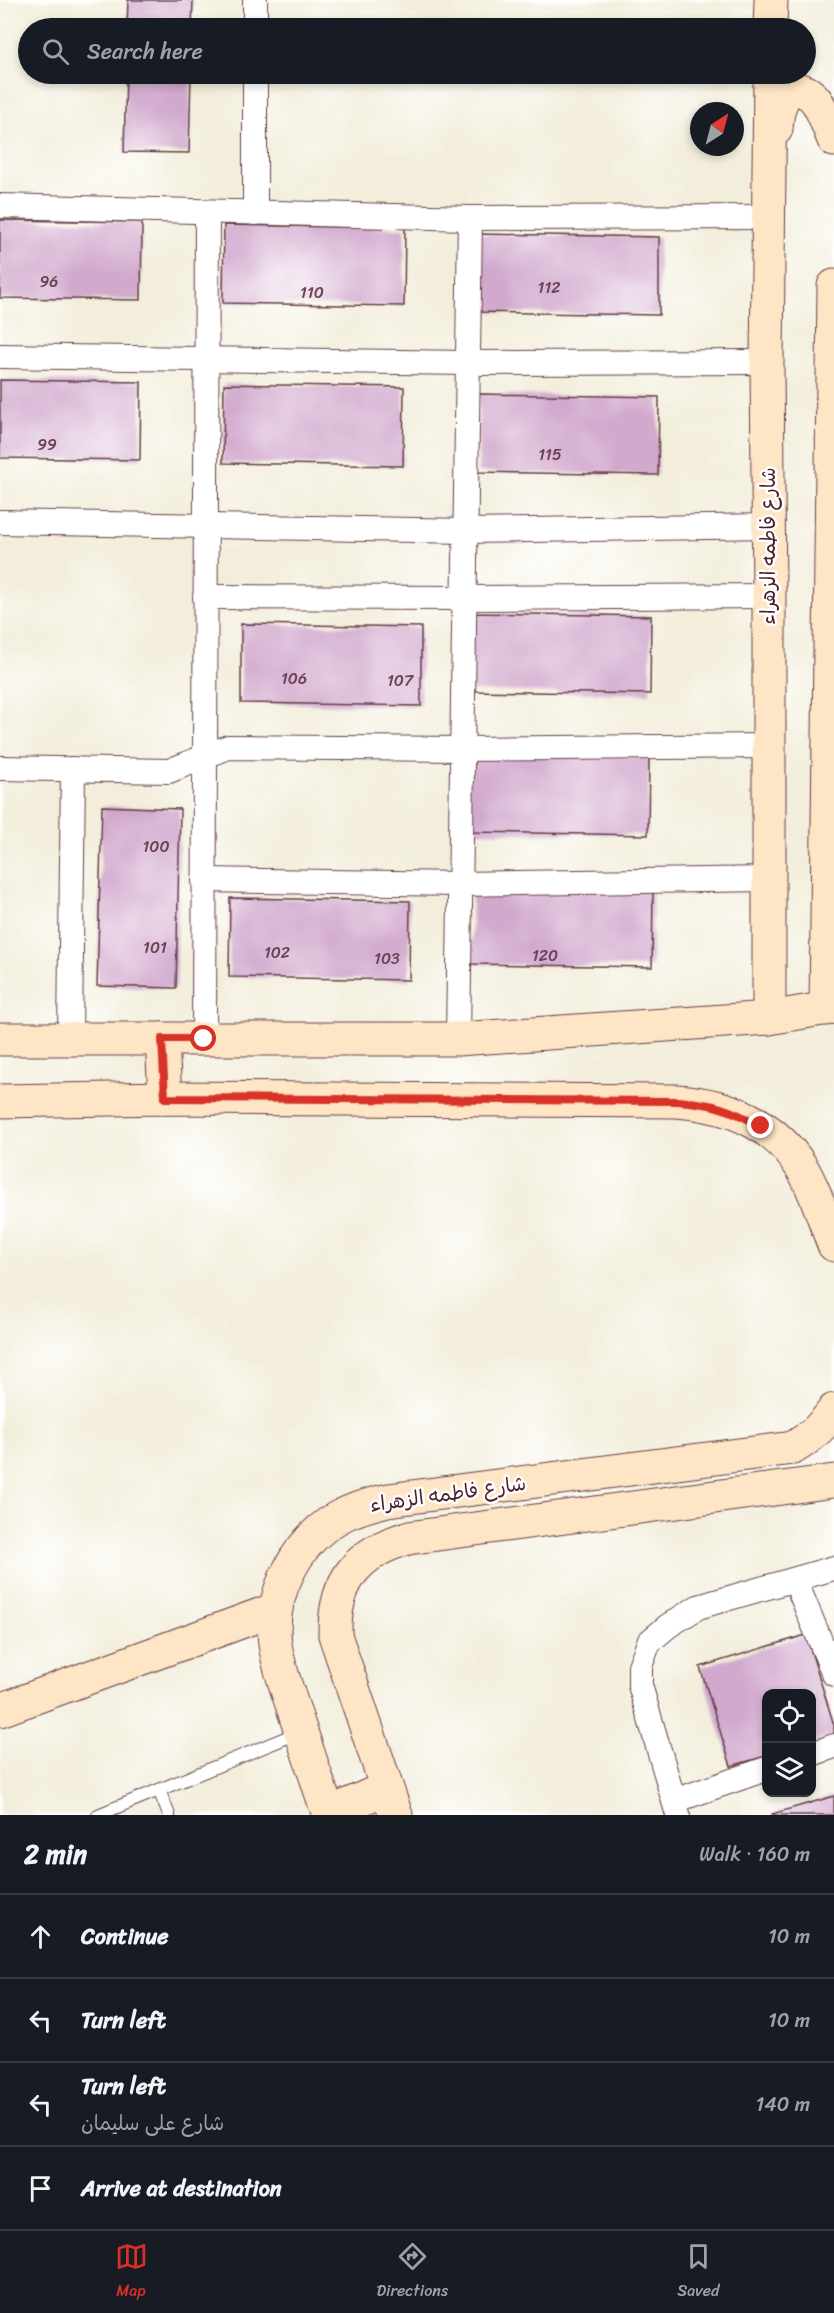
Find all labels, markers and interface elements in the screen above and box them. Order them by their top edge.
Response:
search box [18,18,816,84]
text: Search here [87,32,203,71]
icon: search [39,35,72,68]
north arrow [690,102,744,156]
house number: 96 [40,267,58,296]
house number: 112 [538,273,560,302]
house number: 110 [300,278,324,307]
house number: 99 [37,430,57,459]
house number: 115 [538,440,562,469]
street label: شارع فاطمه الزهراء [751,467,786,625]
house number: 106 [281,664,307,693]
house number: 107 [387,666,414,695]
house number: 100 [142,832,170,861]
house number: 101 [143,933,167,962]
house number: 102 [264,938,290,967]
house number: 120 [532,941,558,970]
house number: 103 [374,944,400,973]
route start [190,1025,216,1051]
route end [747,1112,773,1138]
street label: شارع فاطمه الزهراء [368,1466,528,1522]
map controls [762,1689,816,1797]
button: locate [762,1689,816,1743]
button: layers [762,1743,816,1797]
text: 2 min [24,1831,87,1877]
text: Walk · 160 m [699,1837,810,1872]
text: Continue [81,1917,169,1956]
text: 10 m [768,1919,810,1954]
icon: ahead [24,1920,57,1953]
text: Turn left [81,2001,166,2040]
text: 10 m [768,2003,810,2038]
icon: left [24,2004,57,2037]
text: Turn left [81,2067,166,2106]
text: 140 m [756,2087,810,2122]
icon: left [24,2088,57,2121]
text: شارع على سليمان [81,2106,224,2141]
text: Arrive at destination [81,2169,282,2208]
icon: arrive [24,2172,57,2205]
tab: Map [115,2240,148,2305]
tab: Directions [377,2240,448,2305]
tab: Saved [677,2240,719,2305]

